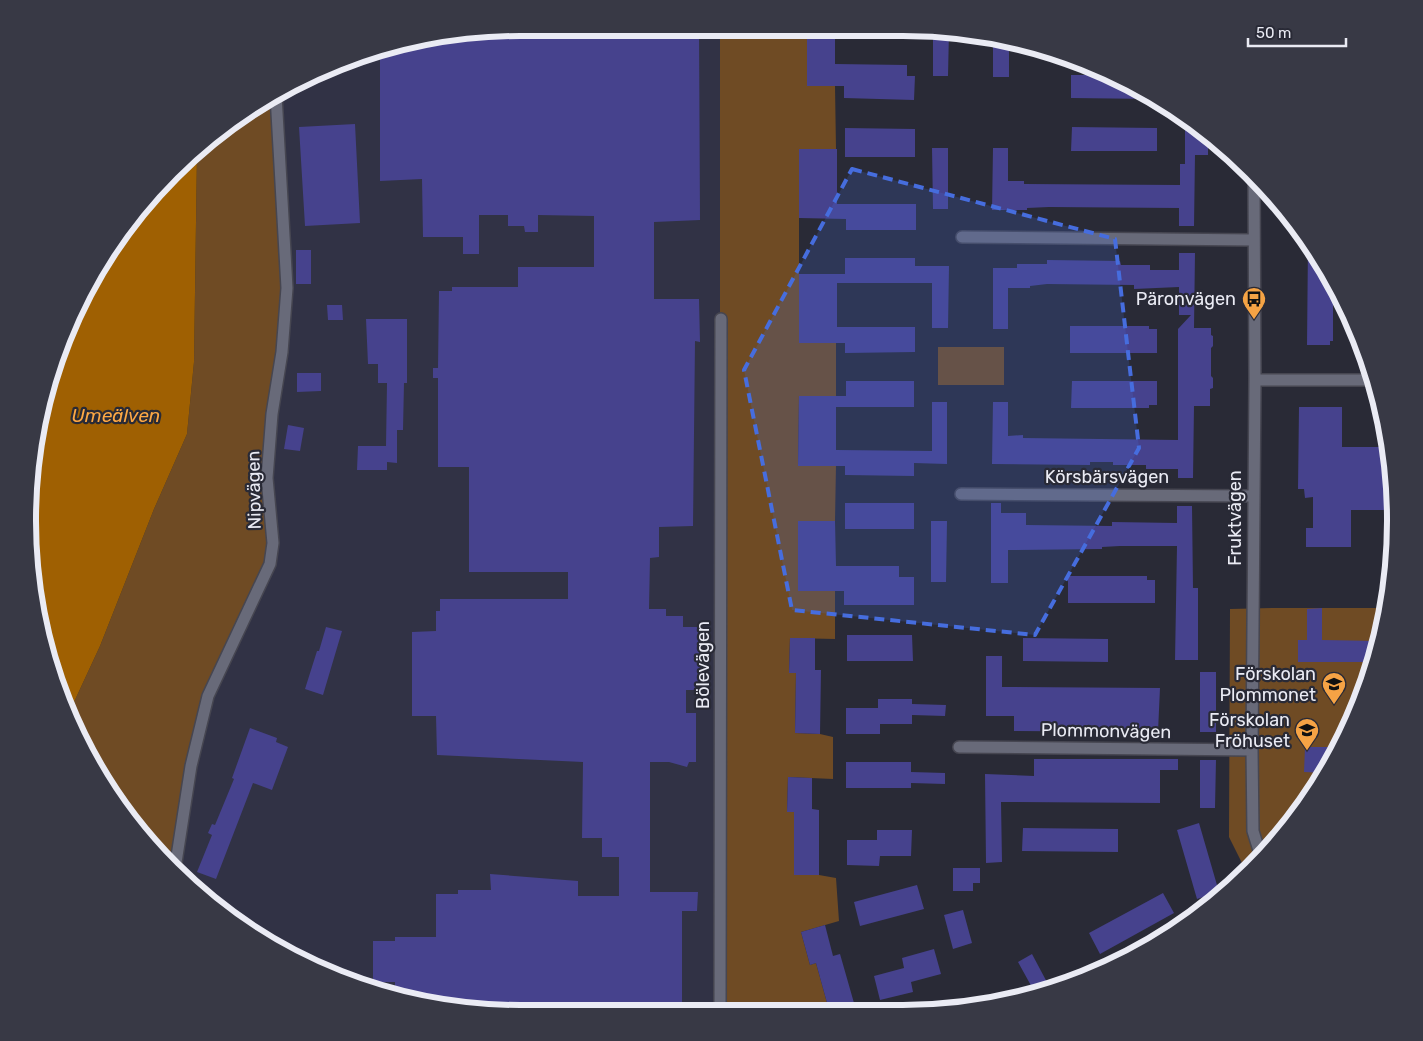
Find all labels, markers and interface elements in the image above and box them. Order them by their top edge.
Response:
scale bar [1248,15,1346,47]
text: 50 m [1256,24,1291,42]
bus stop icon: Päronvägen [1241,286,1267,320]
place label: Päronvägen [1136,288,1236,310]
water label: Umeälven [72,404,160,427]
street label: Nipvägen [242,451,266,529]
street label: Körsbärsvägen [1045,466,1169,488]
street label: Fruktvägen [1224,470,1246,566]
street label: Bölevägen [692,621,714,709]
place label: Förskolan Plommonet [1219,663,1316,706]
school or university icon: Förskolan Plommonet [1321,671,1347,705]
place label: Förskolan Fröhuset [1209,709,1290,752]
school or university icon: Förskolan Fröhuset [1294,717,1320,751]
street label: Plommonvägen [1041,719,1171,743]

